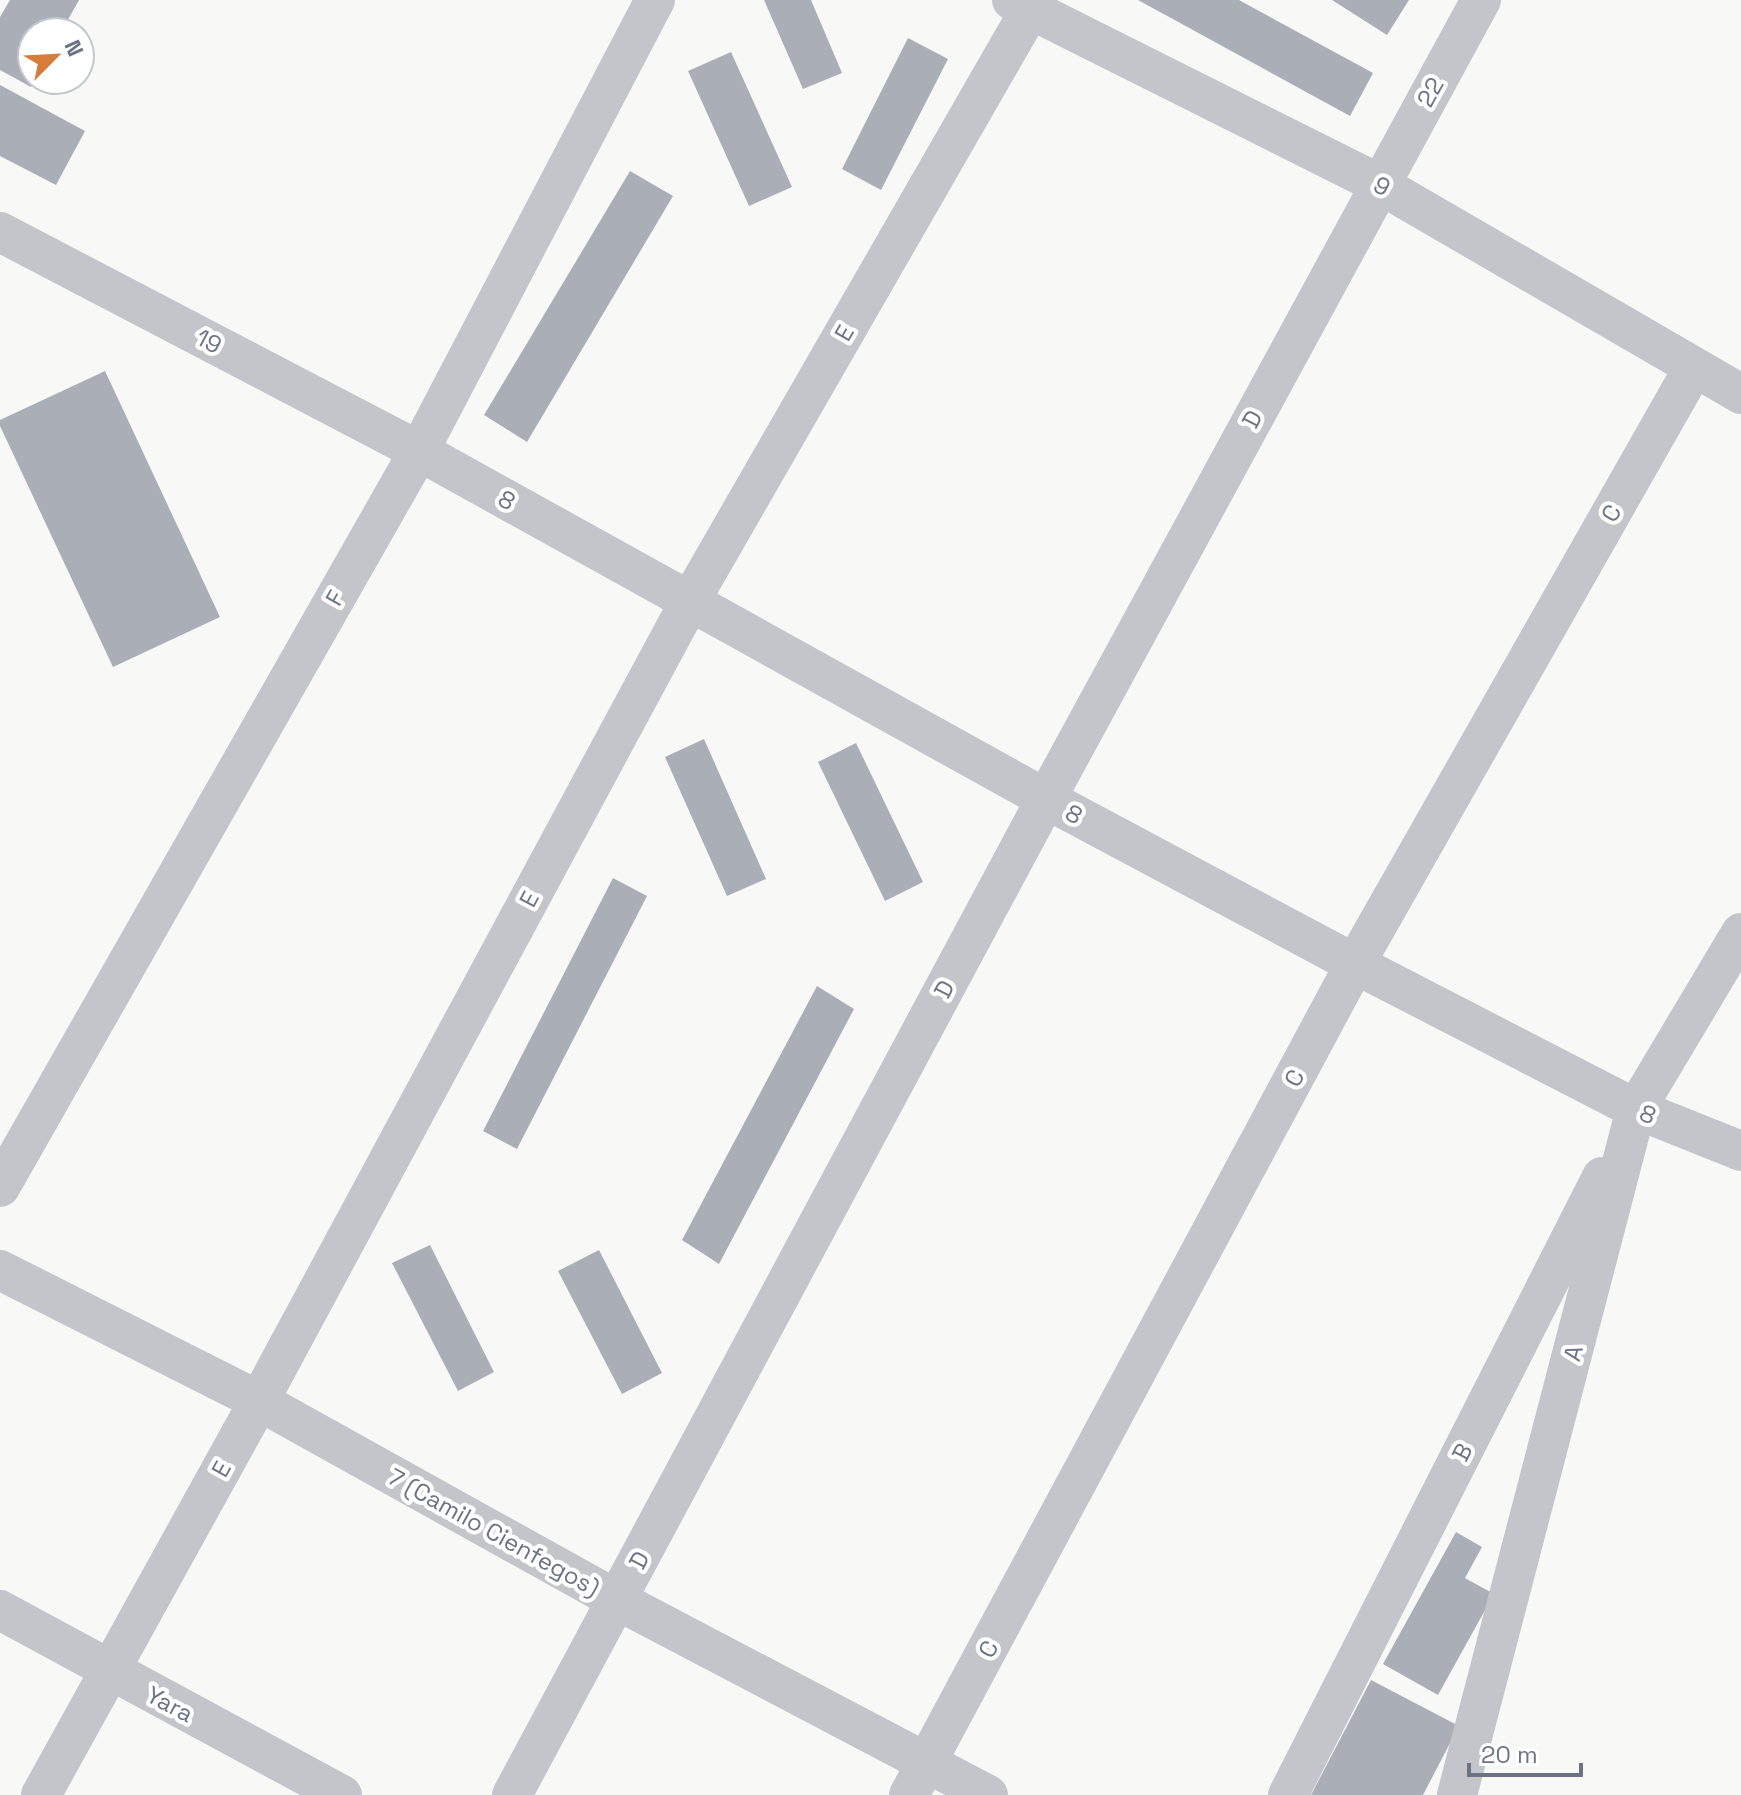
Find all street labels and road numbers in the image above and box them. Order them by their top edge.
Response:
street label: 22 [1409,72,1451,112]
street label: 9 [1368,169,1396,203]
street label: E [827,319,861,347]
street label: 19 [191,322,227,360]
street label: D [1235,405,1269,433]
street label: 8 [493,483,521,517]
street label: C [1594,499,1628,527]
street label: F [318,585,352,611]
street label: 8 [1060,797,1088,831]
street label: E [512,886,546,912]
street label: D [927,975,961,1003]
street label: C [1277,1064,1311,1092]
street label: 8 [1635,1097,1661,1131]
street label: A [1556,1342,1590,1364]
street label: B [1445,1438,1479,1466]
street label: E [204,1456,238,1482]
street label: 7 (Camilo Cienfegos) [383,1461,605,1603]
street label: D [622,1546,656,1574]
street label: C [971,1635,1005,1663]
street label: Yara [141,1679,199,1729]

